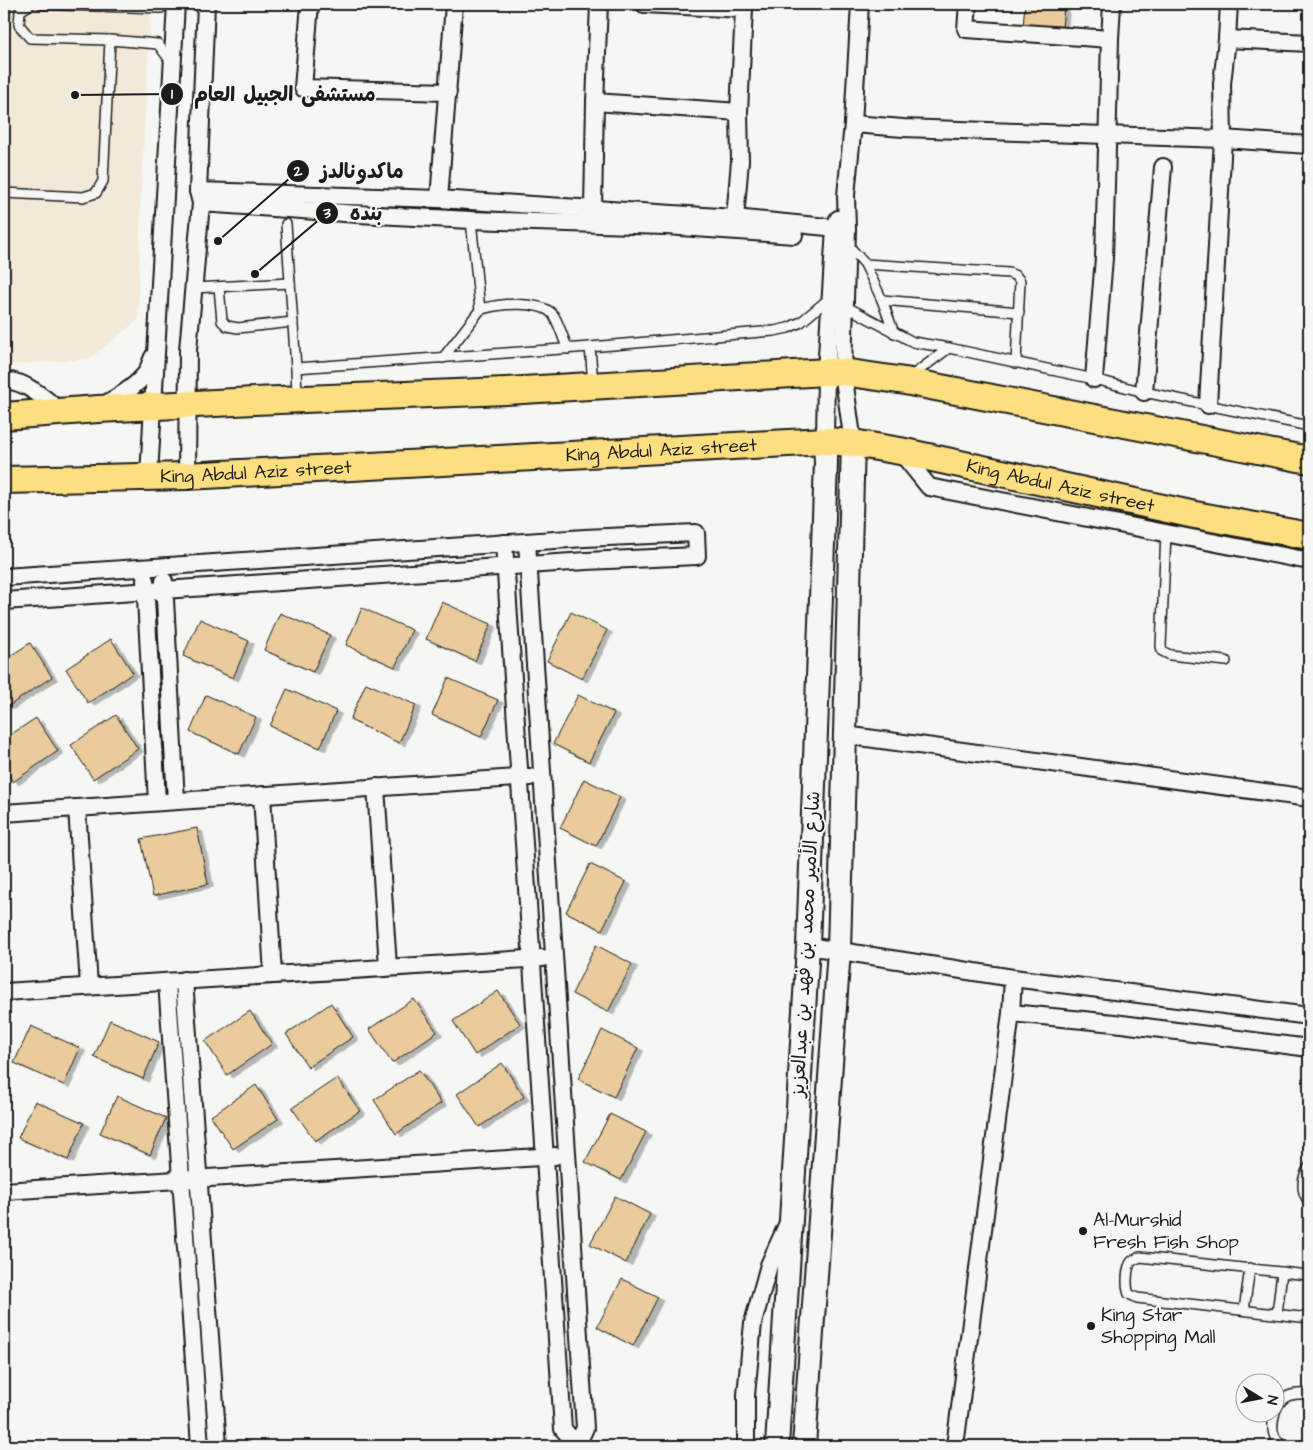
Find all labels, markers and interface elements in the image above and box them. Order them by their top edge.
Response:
callout: مستشفى الجبيل العام [160,76,386,111]
text: مستشفى الجبيل العام [194,81,376,109]
text: 1 [171,84,173,105]
callout: ماكدونالدز [285,153,414,188]
text: ماكدونالدز [318,158,404,186]
text: 2 [293,161,303,182]
callout: بنده [315,195,392,230]
text: بنده [350,200,382,228]
text: 3 [322,203,331,224]
street label: King Abdul Aziz street [565,431,758,469]
street label: King Abdul Aziz street [964,452,1157,519]
street label: King Abdul Aziz street [160,453,353,491]
street label: شارع الأمير محمد بن فهد بن عبدالعزيز [784,790,827,1100]
place label: Al-Murshid Fresh Fish Shop [1093,1207,1239,1256]
marker: Al-Murshid Fresh Fish Shop [1077,1225,1089,1237]
place label: King Star Shopping Mall [1101,1302,1216,1352]
marker: King Star Shopping Mall [1085,1320,1097,1332]
north arrow [1236,1372,1286,1422]
text: N [1261,1394,1282,1406]

